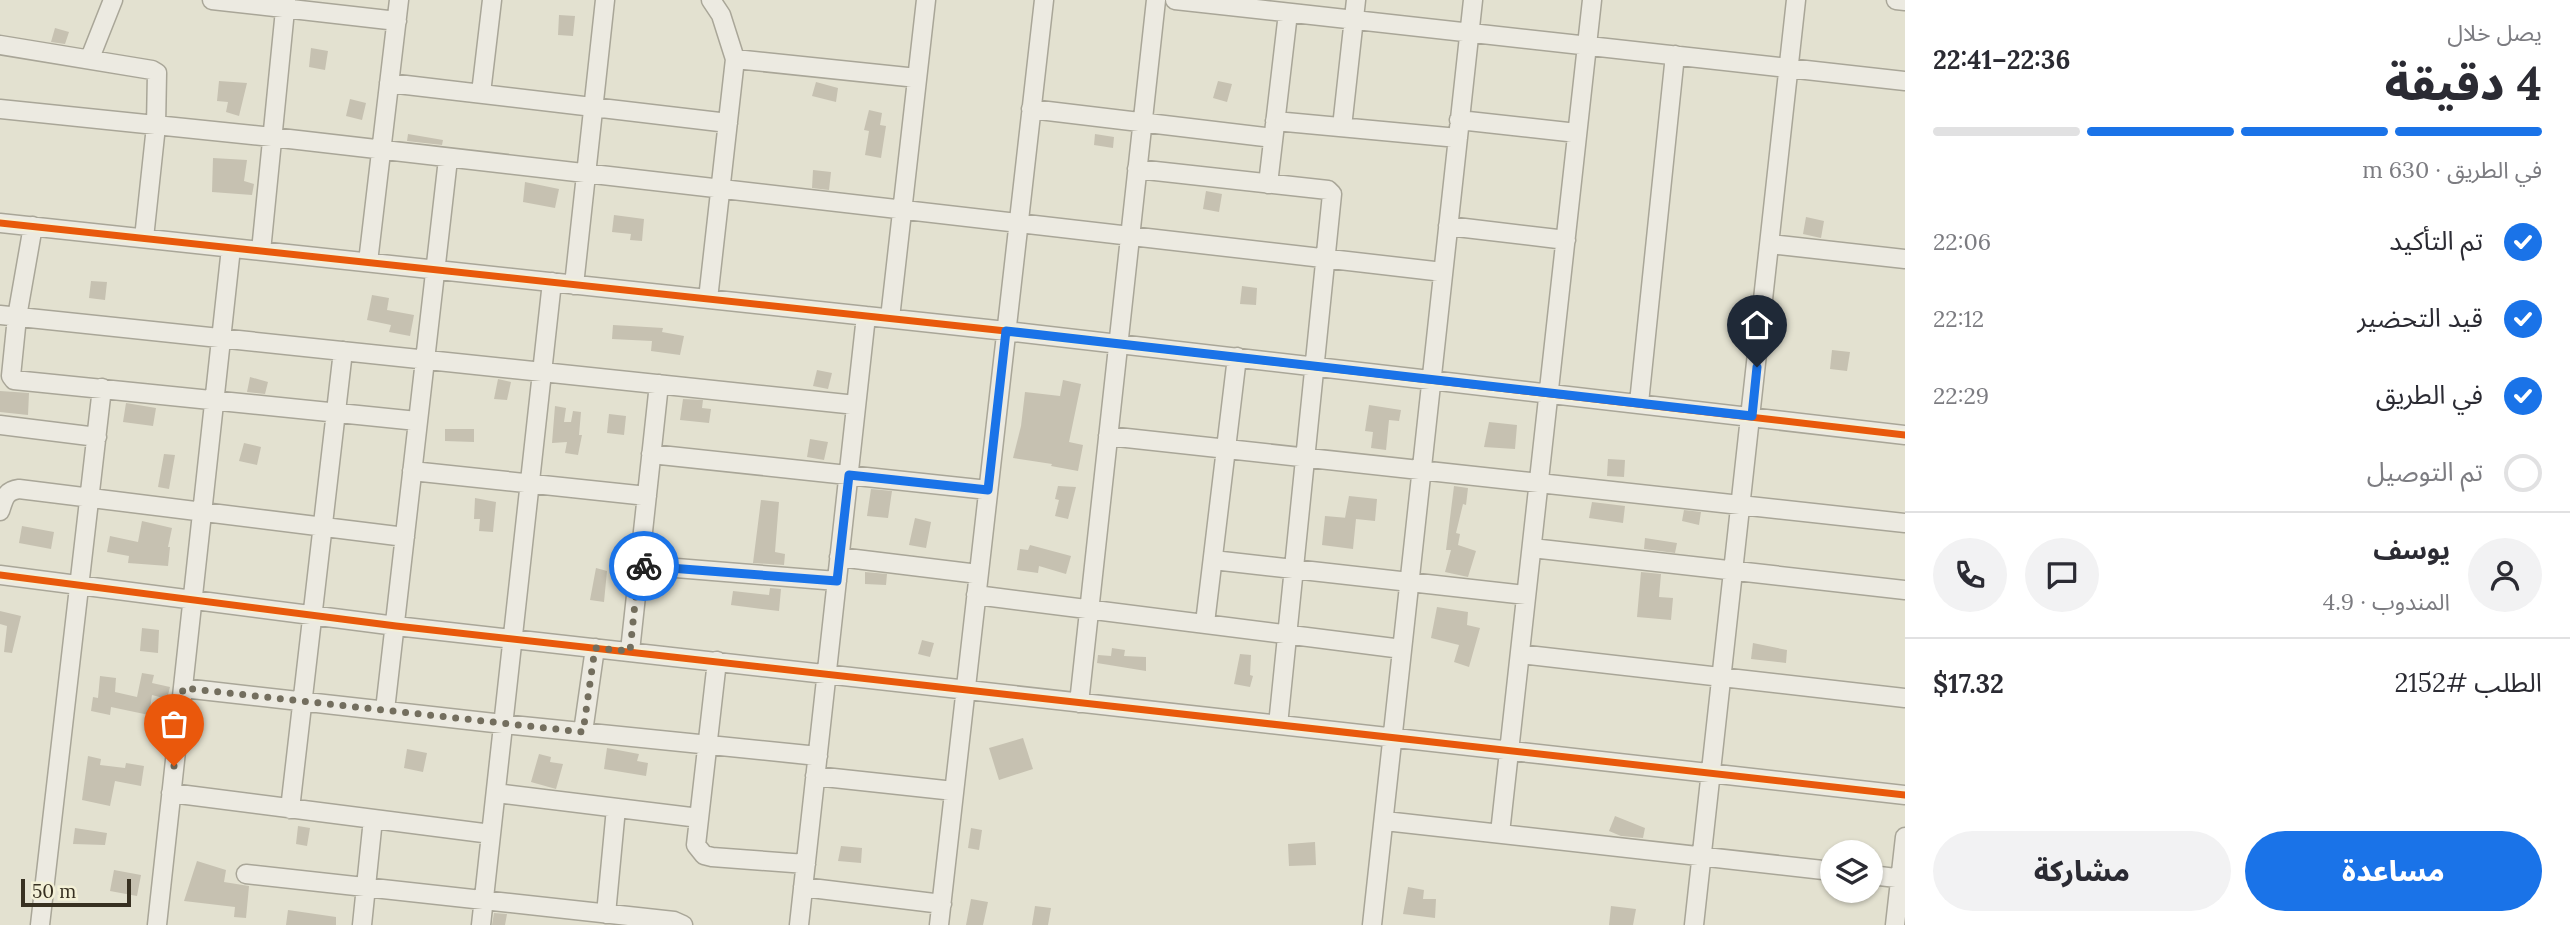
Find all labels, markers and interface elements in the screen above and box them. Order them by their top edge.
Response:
text: يصل خلال [2447,18,2542,47]
text: 22:36–22:41 [1933,43,2070,76]
text: 4 دقيقة [2385,54,2542,113]
text: في الطريق · 630 m [2362,155,2542,184]
icon: check [2504,223,2542,261]
text: تم التأكيد [2389,224,2483,257]
text: 22:06 [1933,227,1991,256]
pin [1727,295,1787,367]
icon: check [2504,300,2542,338]
text: قيد التحضير [2357,301,2483,334]
text: 22:12 [1933,304,1984,333]
icon: home [1738,306,1776,344]
icon: check [2504,377,2542,415]
text: في الطريق [2376,378,2483,411]
text: 22:29 [1933,381,1989,410]
text: تم التوصيل [2367,455,2483,488]
courier [609,531,679,601]
text: يوسف [2373,533,2450,566]
button: phone [1933,538,2007,612]
button: chat [2025,538,2099,612]
button: person [2468,538,2542,612]
icon: bike [625,547,663,585]
text: المندوب · 4.9 [2323,587,2450,616]
text: الطلب #2152 [2394,666,2542,699]
text: $17.32 [1933,667,2004,700]
pin [144,694,204,766]
icon: bag [155,705,193,743]
button: مشاركة [1933,831,2231,911]
button: مساعدة [2245,831,2542,911]
map controls [1820,840,1883,903]
button: layers [1820,840,1883,903]
scale bar [21,876,131,908]
text: 50 m [32,879,76,903]

